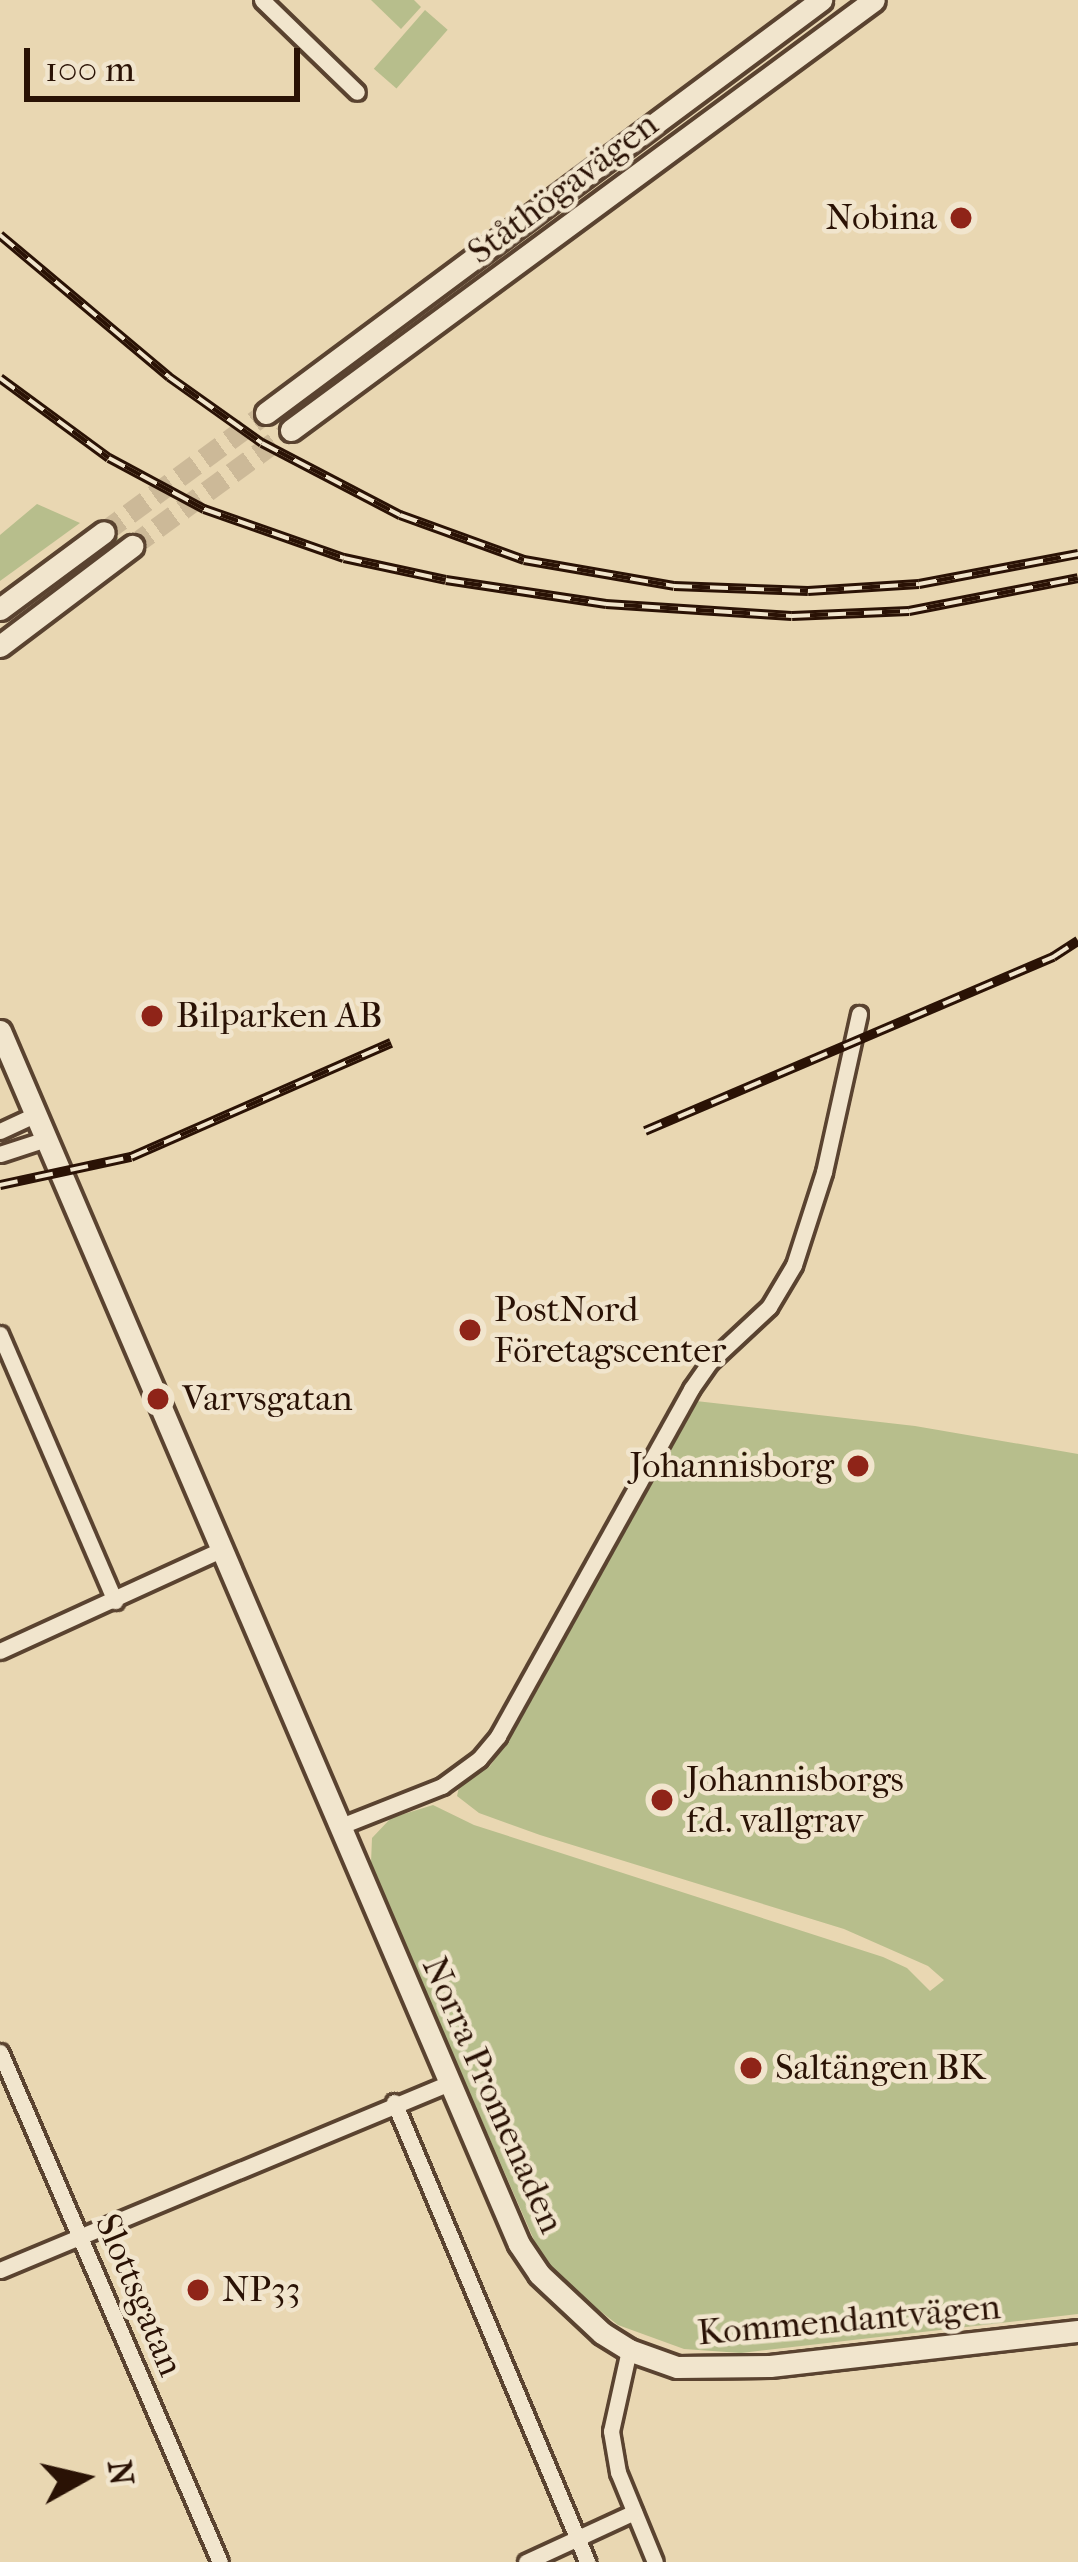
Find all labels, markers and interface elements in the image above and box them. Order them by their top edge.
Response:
scale bar [30,24,306,98]
text: 100 m [45,48,135,90]
street label: Ståthögavägen [459,103,667,273]
place label: Nobina [825,196,937,240]
marker: Nobina [948,205,974,231]
place label: Bilparken AB [176,994,382,1038]
marker: Bilparken AB [139,1003,165,1029]
place label: PostNord Företagscenter [494,1287,726,1372]
marker: PostNord Företagscenter [457,1317,483,1343]
place label: Varvsgatan [182,1377,353,1421]
marker: Varvsgatan [145,1386,171,1412]
place label: Johannisborg [629,1444,834,1488]
marker: Johannisborg [845,1453,871,1479]
place label: Johannisborgs f.d. vallgrav [686,1757,904,1842]
marker: Johannisborgs f.d. vallgrav [649,1787,675,1813]
street label: Norra Promenaden [413,1950,573,2240]
place label: Saltängen BK [775,2046,985,2090]
marker: Saltängen BK [738,2055,764,2081]
street label: Slottsgatan [86,2208,192,2382]
place label: NP33 [222,2268,301,2312]
marker: NP33 [185,2277,211,2303]
street label: Kommendantvägen [696,2285,1002,2355]
north arrow [24,2418,144,2538]
text: N [99,2458,141,2488]

